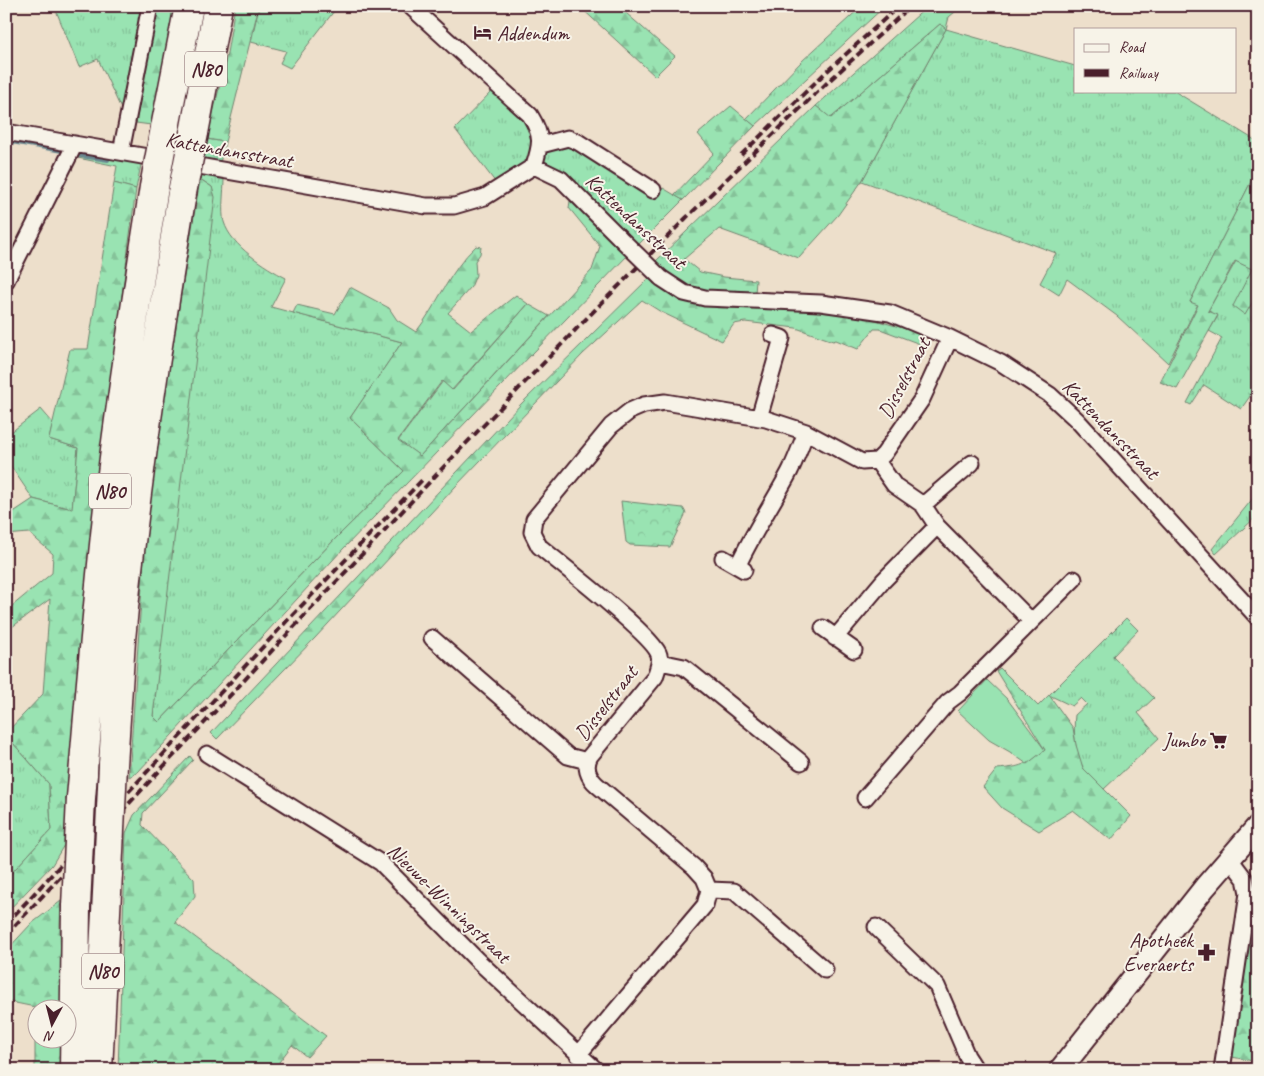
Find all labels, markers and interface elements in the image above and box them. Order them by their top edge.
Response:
place label: Addendum [497,20,570,46]
hotel icon: Addendum [473,23,493,43]
legend [1074,28,1236,92]
text: Road [1119,38,1146,57]
road number: N80 [185,52,227,86]
text: Railway [1119,64,1160,83]
street label: Kattendansstraat [163,126,297,174]
street label: Kattendansstraat [580,168,693,276]
street label: Disselstraat [872,331,937,423]
street label: Kattendansstraat [1057,374,1166,486]
road number: N80 [89,474,131,508]
street label: Disselstraat [569,659,644,745]
place label: Jumbo [1162,727,1208,753]
supermarket icon: Jumbo [1209,730,1229,750]
street label: Nieuwe-Winningstraat [382,837,518,970]
place label: Apotheek Everaerts [1124,927,1195,977]
pharmacy icon: Apotheek Everaerts [1197,942,1217,962]
road number: N80 [82,954,124,988]
north arrow [28,998,78,1048]
text: N [43,1027,56,1045]

